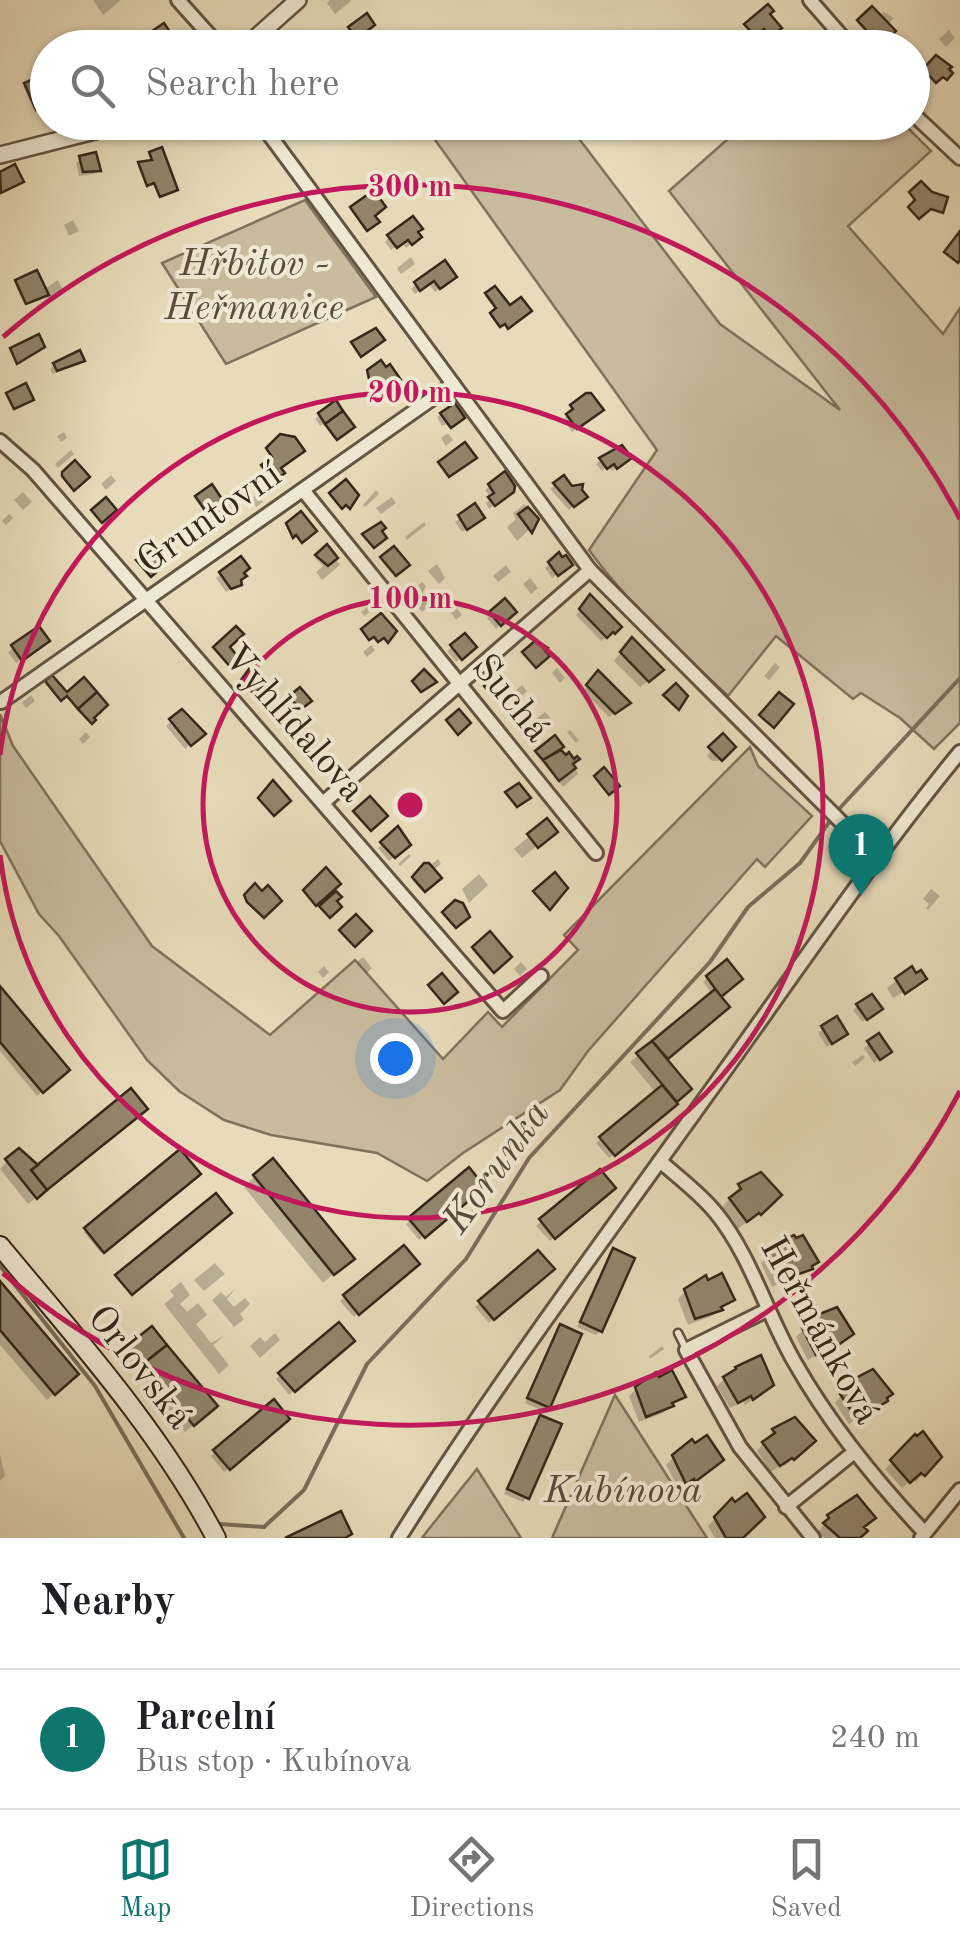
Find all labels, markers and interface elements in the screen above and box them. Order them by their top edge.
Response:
search box [30,30,930,140]
icon: search [65,58,120,113]
text: Search here [145,66,340,104]
text: 300 m [368,173,452,203]
park label: Hřbitov - Heřmanice [163,246,344,328]
text: 200 m [368,379,452,409]
street label: Gruntovní [131,456,289,582]
text: 100 m [368,585,452,615]
street label: Vyhlídalova [215,638,371,810]
street label: Suchá [464,648,556,750]
centre of rings [392,787,428,823]
pin: 1 [828,814,894,896]
your location [370,1033,421,1084]
water label: Korunka [436,1094,559,1242]
street label: Heřmánková [752,1231,886,1431]
street label: Orlovská [79,1299,199,1437]
park label: Kubínova [543,1473,702,1511]
text: Nearby [40,1582,176,1624]
text: Parcelní [135,1700,276,1738]
text: 1 [63,1723,82,1755]
text: 240 m [830,1723,920,1755]
text: Bus stop · Kubínova [135,1747,411,1779]
tab: Map [118,1832,173,1927]
tab: Directions [410,1832,534,1927]
tab: Saved [770,1832,842,1927]

